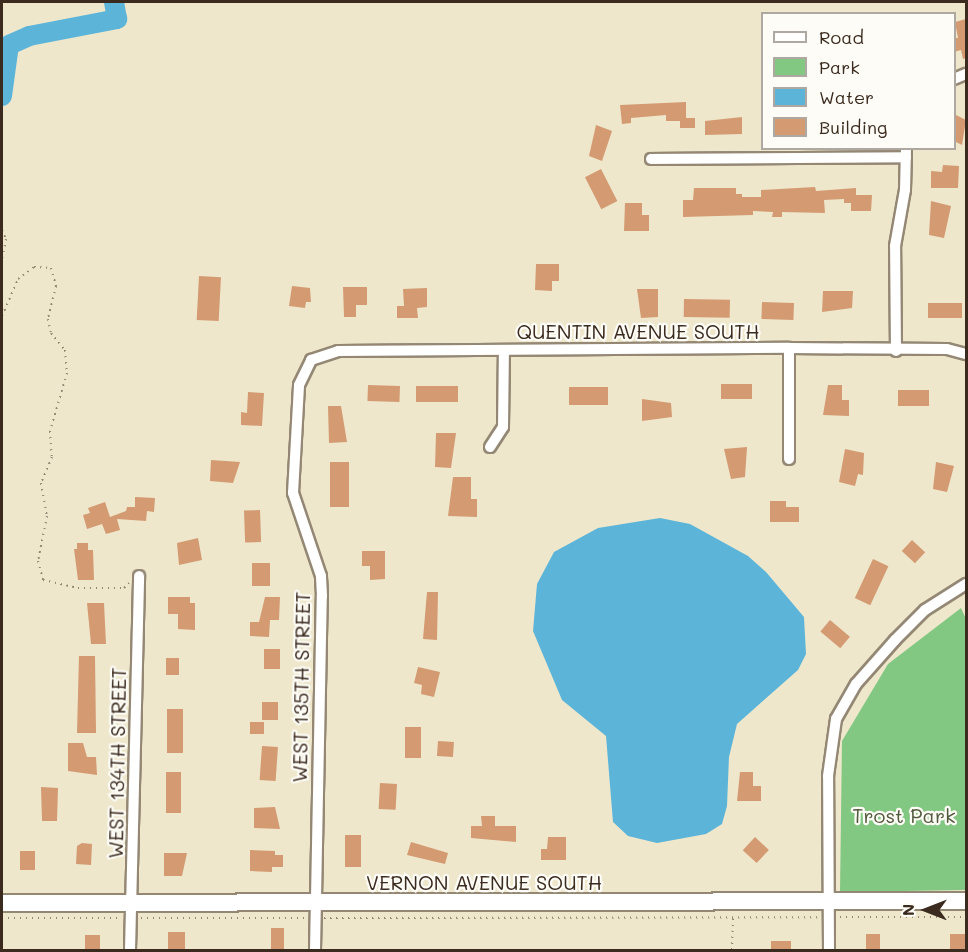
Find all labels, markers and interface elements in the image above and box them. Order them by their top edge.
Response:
legend [761,12,956,150]
text: Road [819,25,864,49]
text: Park [819,55,860,79]
text: Water [819,85,874,109]
text: Building [819,115,887,139]
street label: QUENTIN AVENUE SOUTH [516,319,760,343]
street label: WEST 135TH STREET [287,591,315,783]
street label: WEST 134TH STREET [103,667,131,859]
park label: Trost Park [852,803,956,827]
street label: VERNON AVENUE SOUTH [366,870,602,894]
north arrow [896,880,956,940]
text: N [897,904,918,916]

